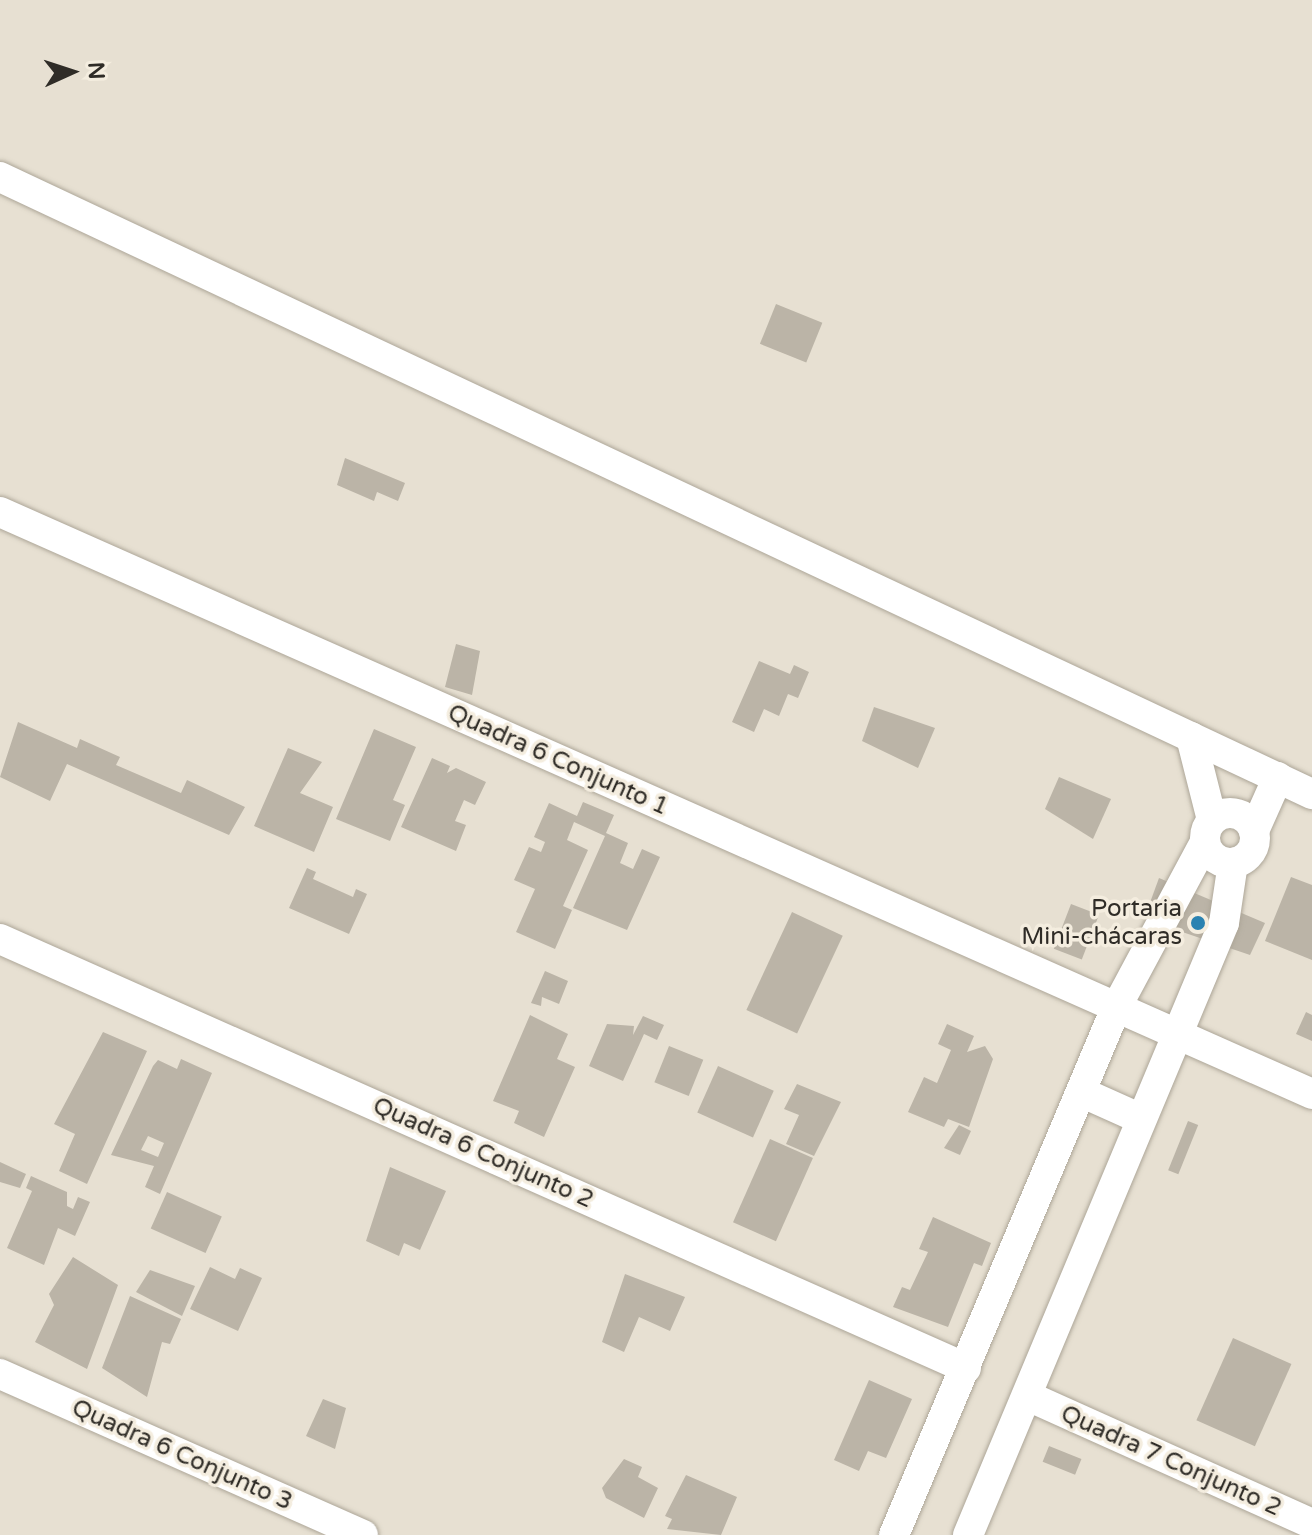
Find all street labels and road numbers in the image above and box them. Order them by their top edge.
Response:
street label: Quadra 6 Conjunto 1 [443,698,673,822]
street label: Quadra 6 Conjunto 2 [368,1091,598,1215]
street label: Quadra 6 Conjunto 3 [67,1393,297,1517]
street label: Quadra 7 Conjunto 2 [1056,1399,1286,1523]

